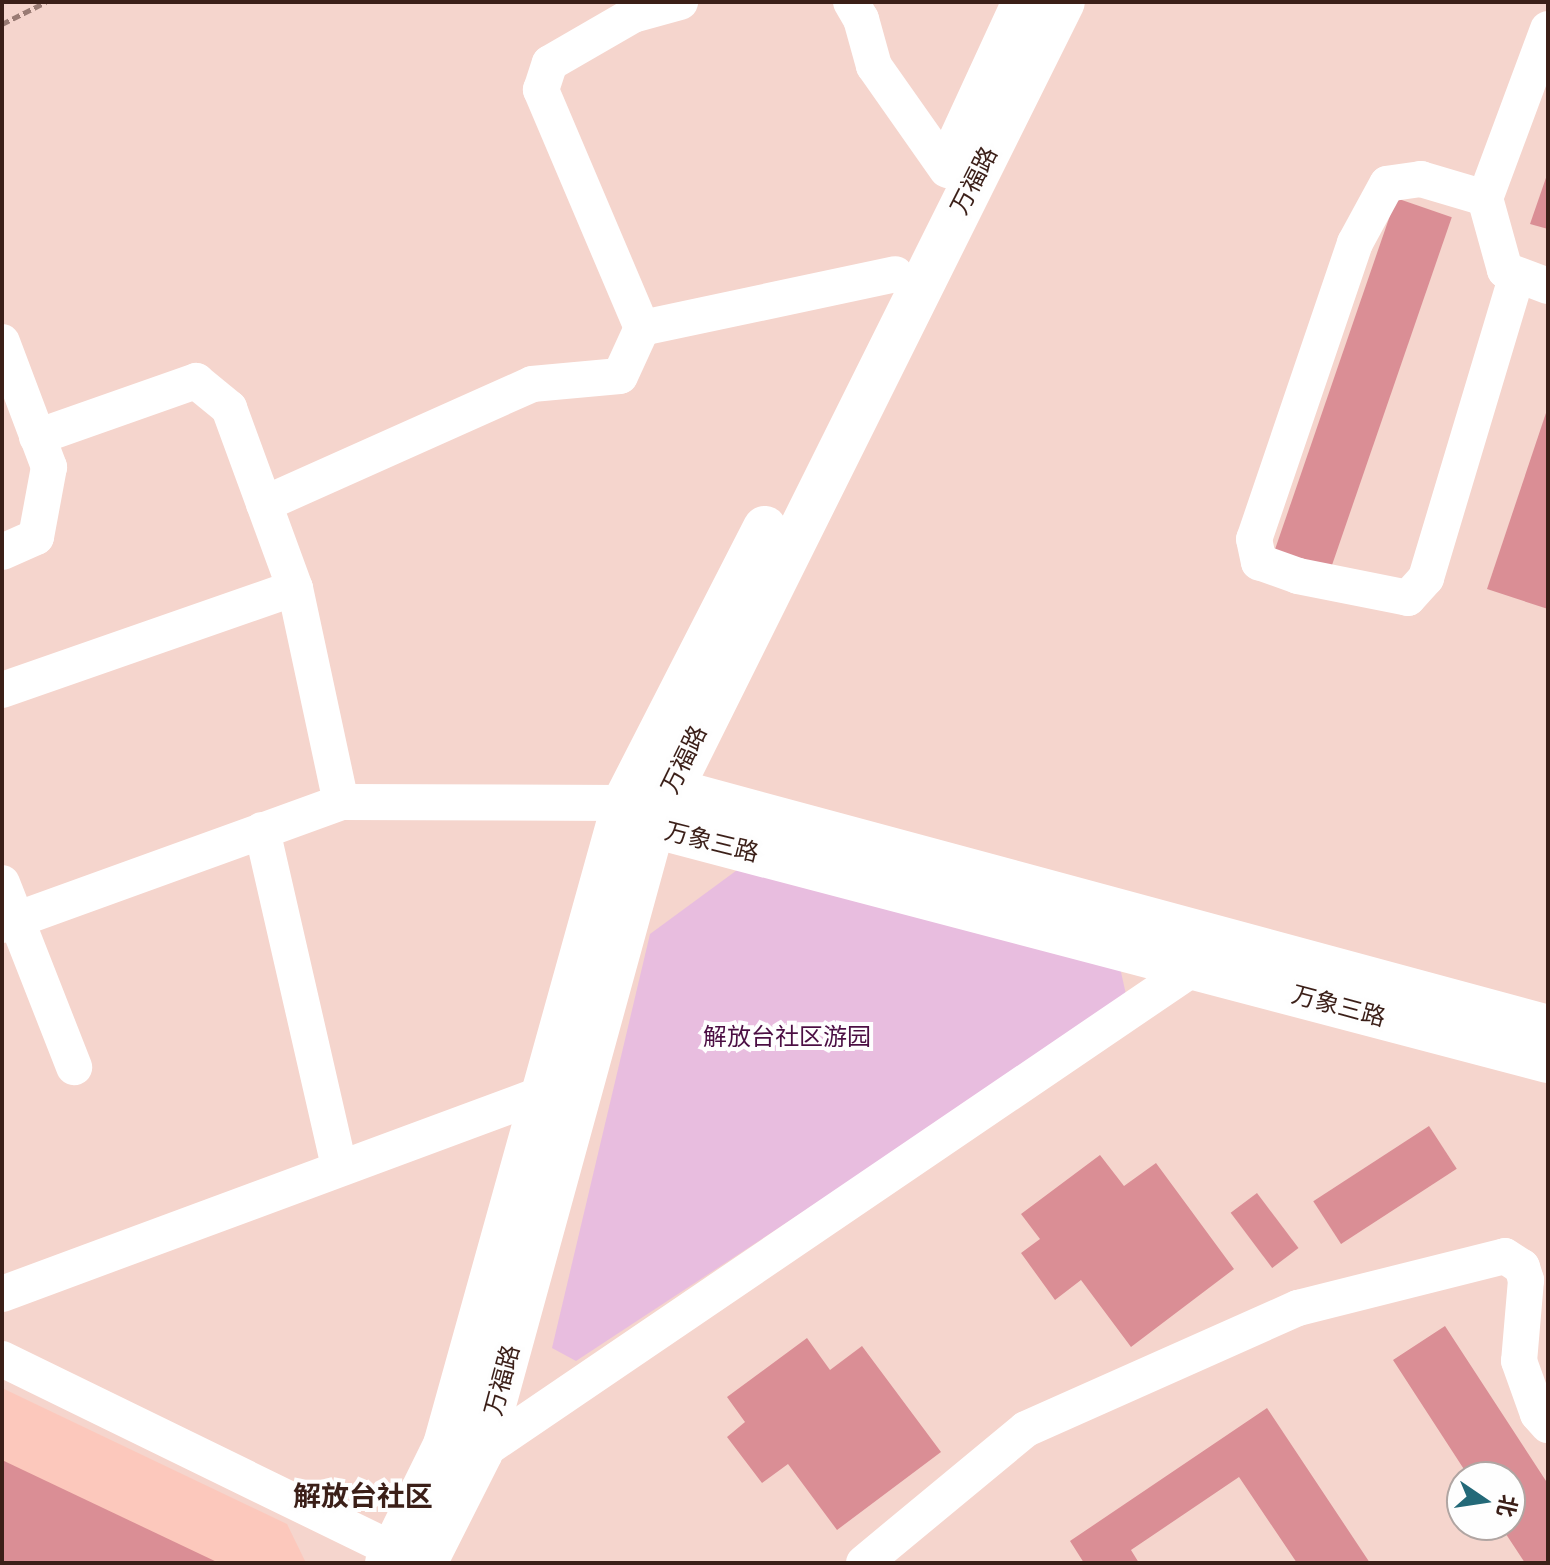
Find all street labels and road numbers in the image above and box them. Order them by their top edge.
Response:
street label: 万福路 [944,141,1002,219]
street label: 万福路 [654,720,712,798]
street label: 万象三路 [662,815,762,867]
street label: 万象三路 [1289,979,1389,1031]
street label: 万福路 [478,1341,524,1419]

